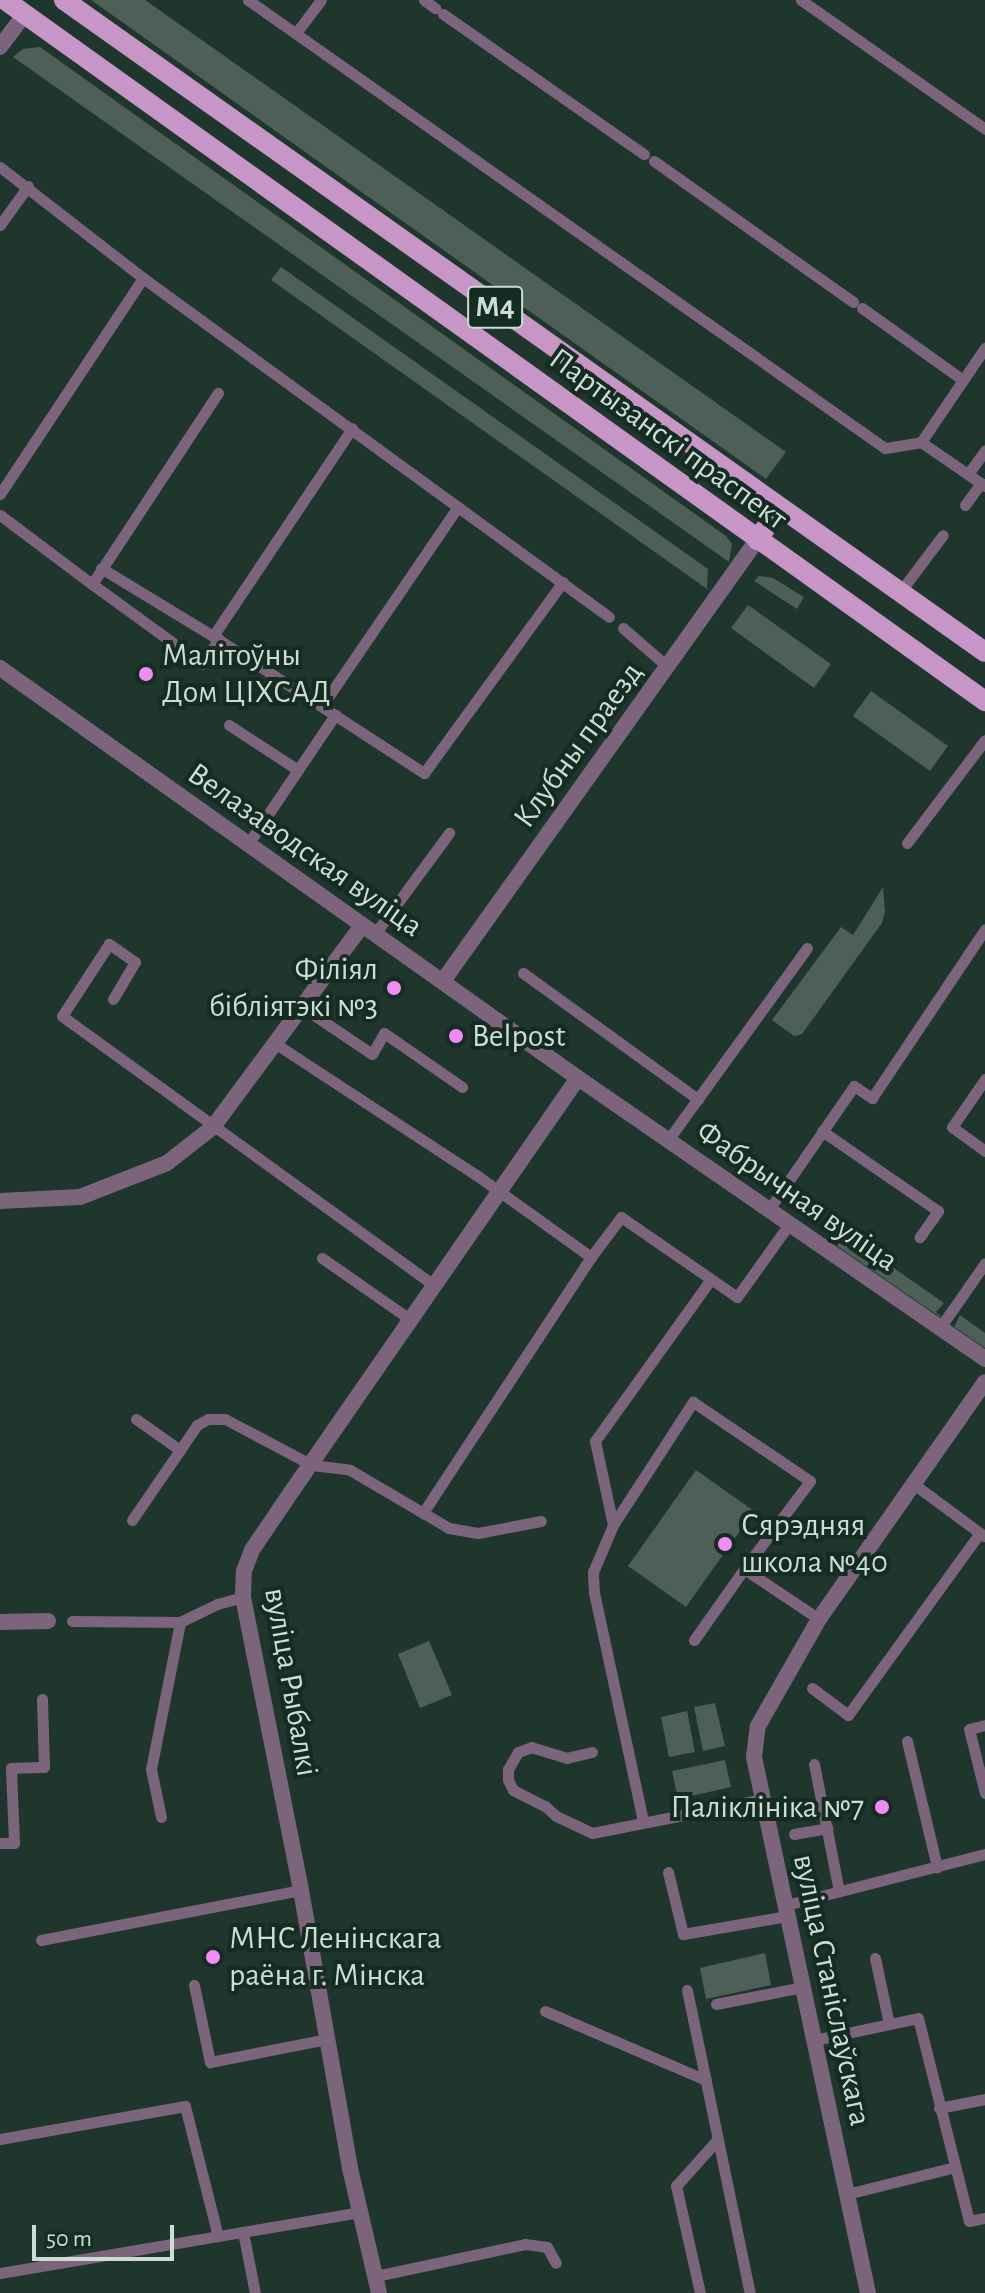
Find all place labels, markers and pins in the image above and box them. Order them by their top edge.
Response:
place label: Малітоўны Дом ЦІХСАД [162,637,331,712]
marker: Малітоўны Дом ЦІХСАД [137,665,155,683]
place label: Філіял бібліятэкі №3 [209,951,378,1026]
marker: Філіял бібліятэкі №3 [385,979,403,997]
place label: Belpost [472,1017,566,1055]
marker: Belpost [447,1027,465,1045]
place label: Сярэдняя школа №40 [741,1507,888,1582]
marker: Сярэдняя школа №40 [716,1535,734,1553]
place label: Паліклініка №7 [671,1788,864,1826]
marker: Паліклініка №7 [871,1796,893,1818]
place label: МНС Ленінскага раёна г. Мінска [229,1920,442,1995]
marker: МНС Ленінскага раёна г. Мінска [204,1948,222,1966]

